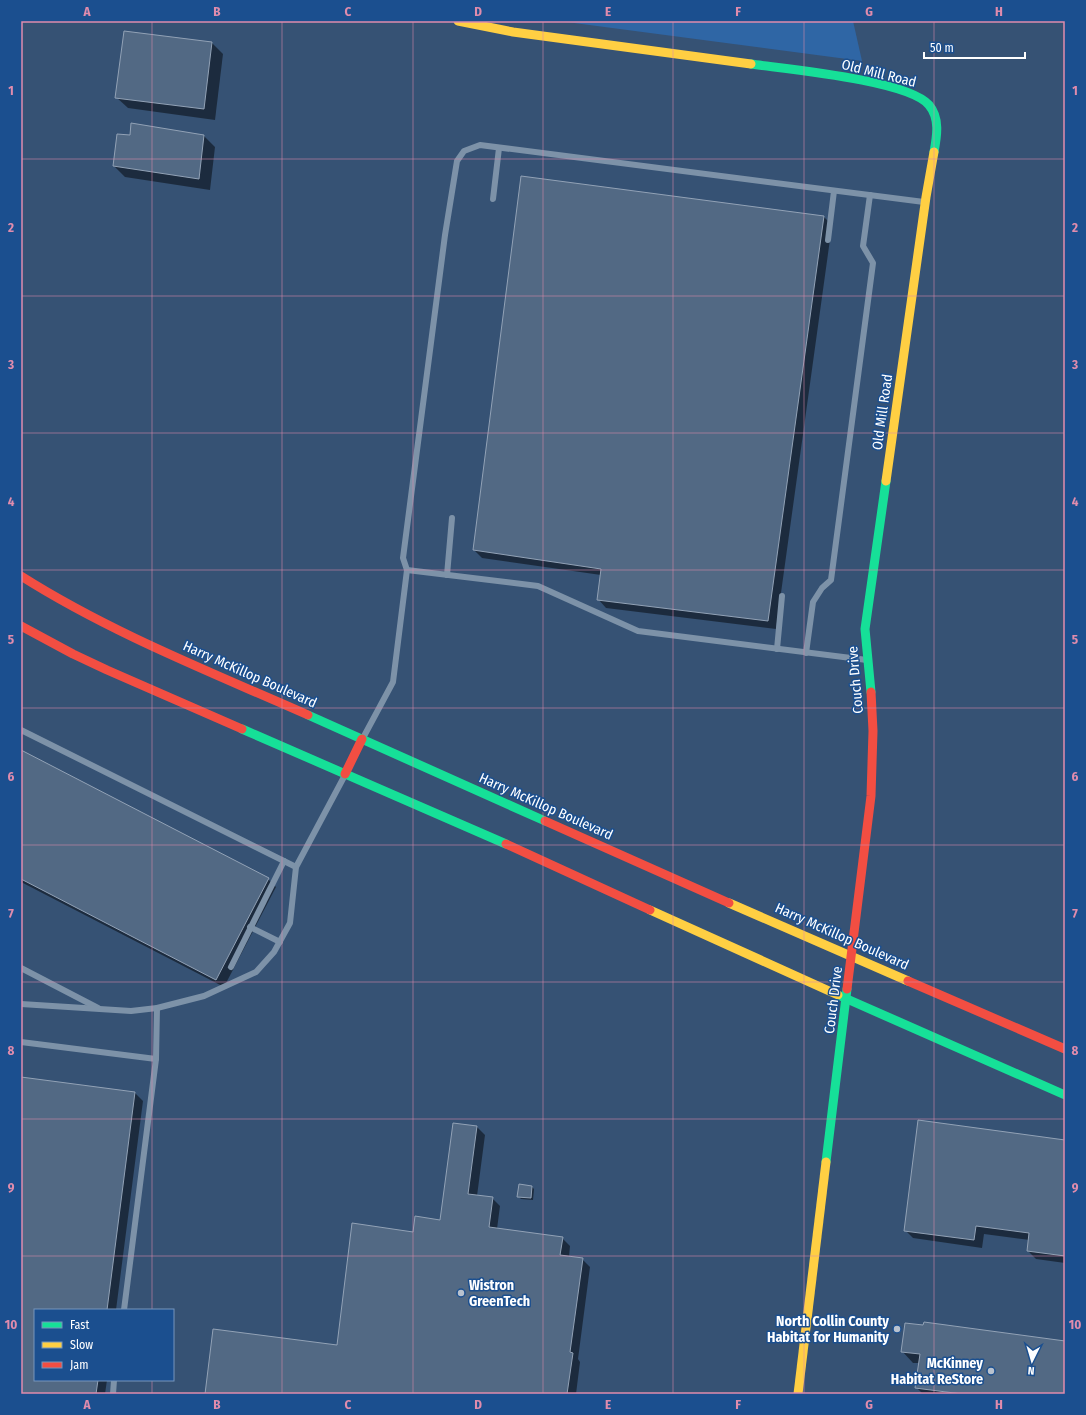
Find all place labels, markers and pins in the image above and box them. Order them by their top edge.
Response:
place label: Wistron GreenTech [469,1277,530,1310]
marker: Wistron GreenTech [456,1288,466,1298]
place label: North Collin County Habitat for Humanity [767,1313,889,1346]
marker: North Collin County Habitat for Humanity [892,1324,902,1334]
place label: McKinney Habitat ReStore [891,1355,983,1388]
marker: McKinney Habitat ReStore [986,1366,996,1376]

